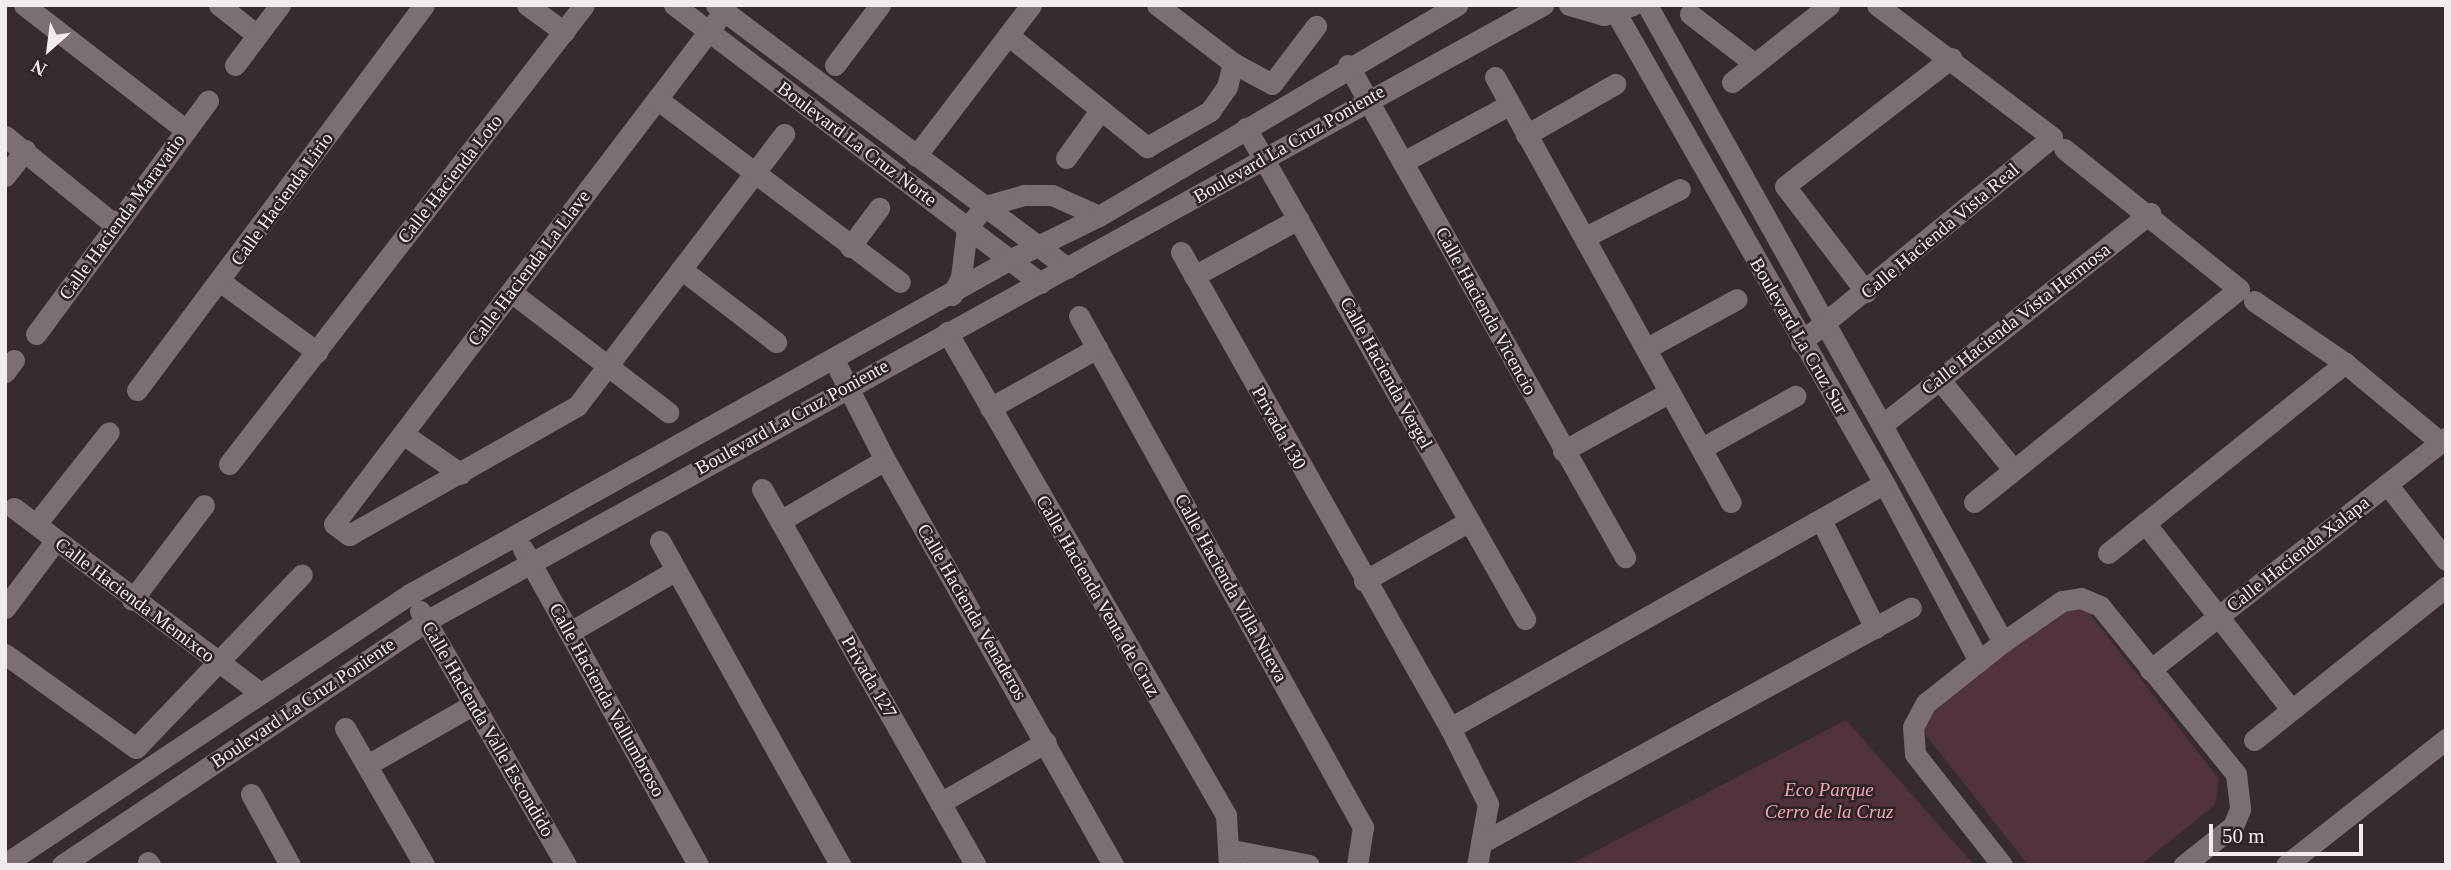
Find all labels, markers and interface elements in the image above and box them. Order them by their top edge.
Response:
north arrow [14,14,84,84]
text: N [28,55,50,80]
street label: Boulevard La Cruz Norte [773,77,941,211]
street label: Boulevard La Cruz Poniente [1189,80,1389,208]
street label: Calle Hacienda Loto [393,110,507,248]
street label: Calle Hacienda Lirio [226,128,338,270]
street label: Calle Hacienda Maravatio [54,130,190,304]
street label: Calle Hacienda Vista Real [1856,158,2024,304]
street label: Calle Hacienda La Llave [463,186,595,350]
street label: Calle Hacienda Vicencio [1430,223,1542,399]
street label: Calle Hacienda Vista Hermosa [1917,238,2115,400]
street label: Boulevard La Cruz Sur [1745,254,1853,418]
street label: Calle Hacienda Vergel [1335,293,1437,453]
street label: Boulevard La Cruz Poniente [692,354,892,480]
street label: Privada 130 [1247,383,1311,473]
street label: Calle Hacienda Villa Nueva [1170,490,1292,686]
street label: Calle Hacienda Venta de Cruz [1031,491,1165,701]
street label: Calle Hacienda Xalapa [2222,491,2374,617]
street label: Calle Hacienda Venaderos [912,519,1032,705]
street label: Calle Hacienda Memixco [51,532,219,668]
street label: Calle Hacienda Vallumbroso [544,599,670,801]
street label: Calle Hacienda Valle Escondido [417,617,559,841]
street label: Privada 127 [836,632,902,722]
street label: Boulevard La Cruz Poniente [207,633,399,773]
park label: Eco Parque Cerro de la Cruz [1765,779,1893,823]
scale bar [2213,810,2367,854]
text: 50 m [2222,824,2265,848]

